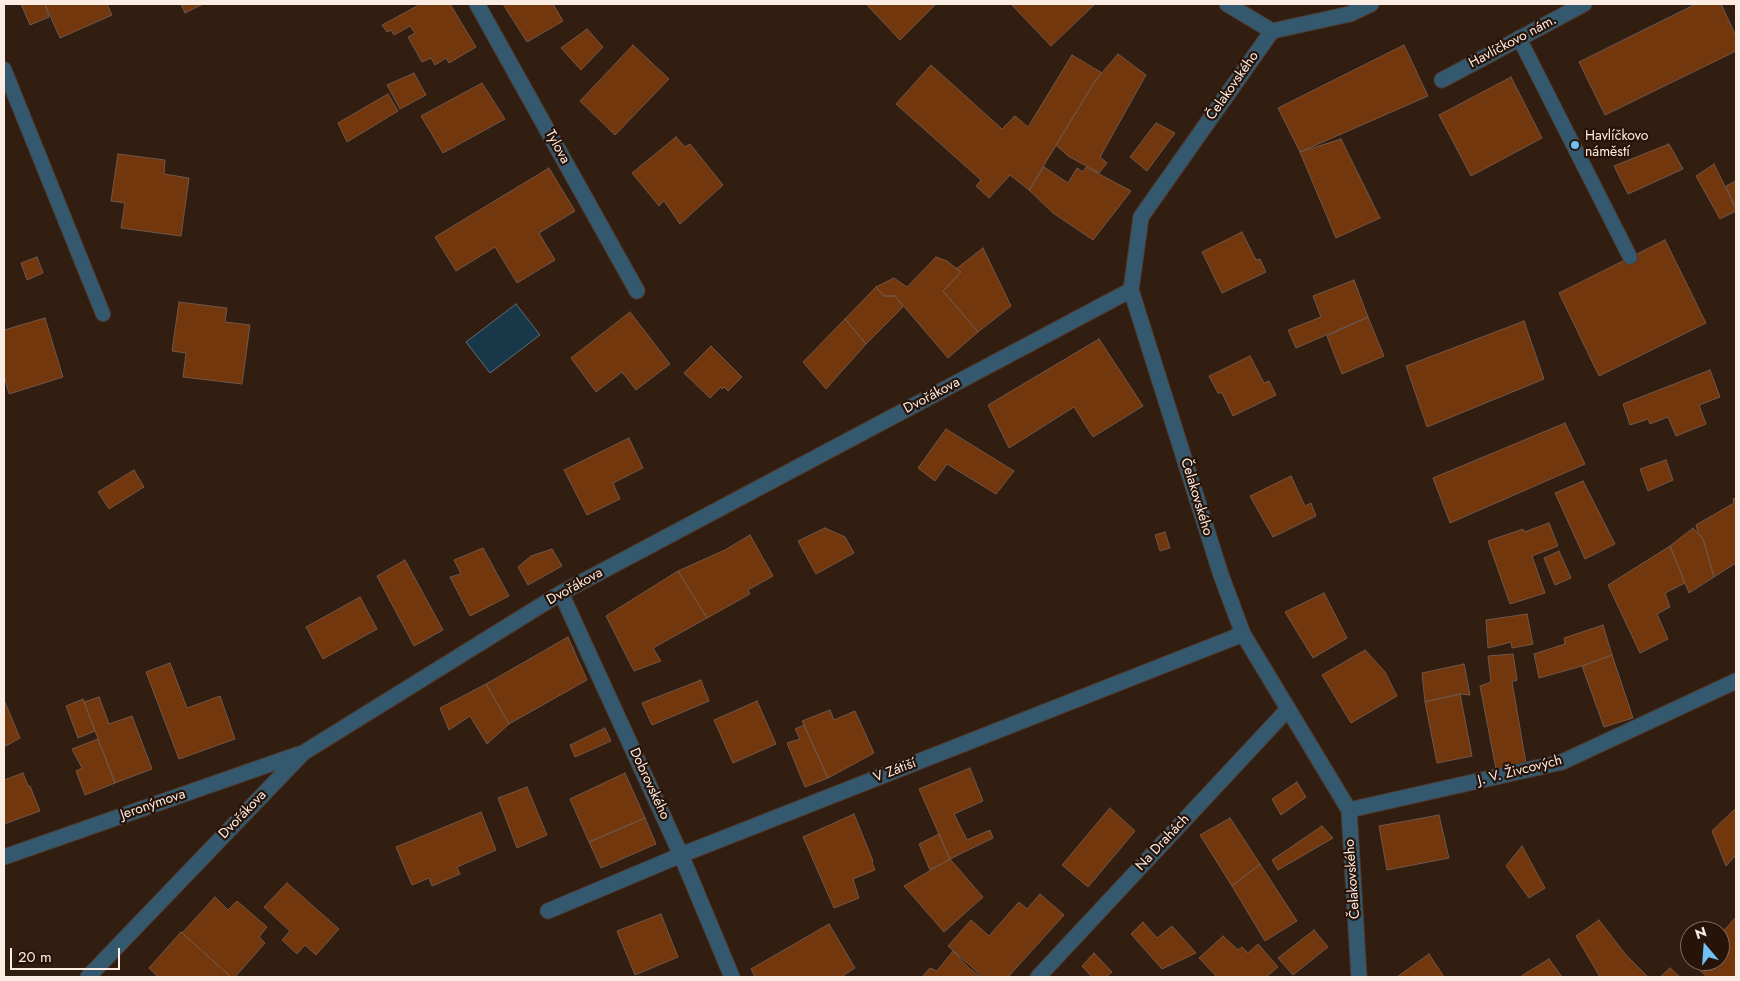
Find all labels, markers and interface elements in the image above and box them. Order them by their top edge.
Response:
street label: Havlíčkovo nám. [1466,12,1560,72]
street label: Čelakovského [1203,48,1263,124]
street label: Tylova [541,127,573,167]
place label: Havlíčkovo náměstí [1585,129,1648,162]
marker: Havlíčkovo náměstí [1569,139,1581,151]
street label: Dvořákova [901,374,963,418]
street label: Čelakovského [1176,456,1216,538]
street label: Dvořákova [544,565,606,609]
street label: Dobrovského [625,746,673,822]
street label: J. V. Živcových [1476,752,1564,790]
street label: V Zátiší [871,755,919,787]
street label: Jeronýmova [118,786,188,824]
street label: Dvořákova [216,787,270,843]
street label: Na Drahách [1133,811,1193,875]
street label: Čelakovského [1342,838,1364,920]
north arrow [1680,921,1730,971]
text: N [1692,921,1709,944]
scale bar [12,938,122,970]
text: 20 m [18,946,52,968]

